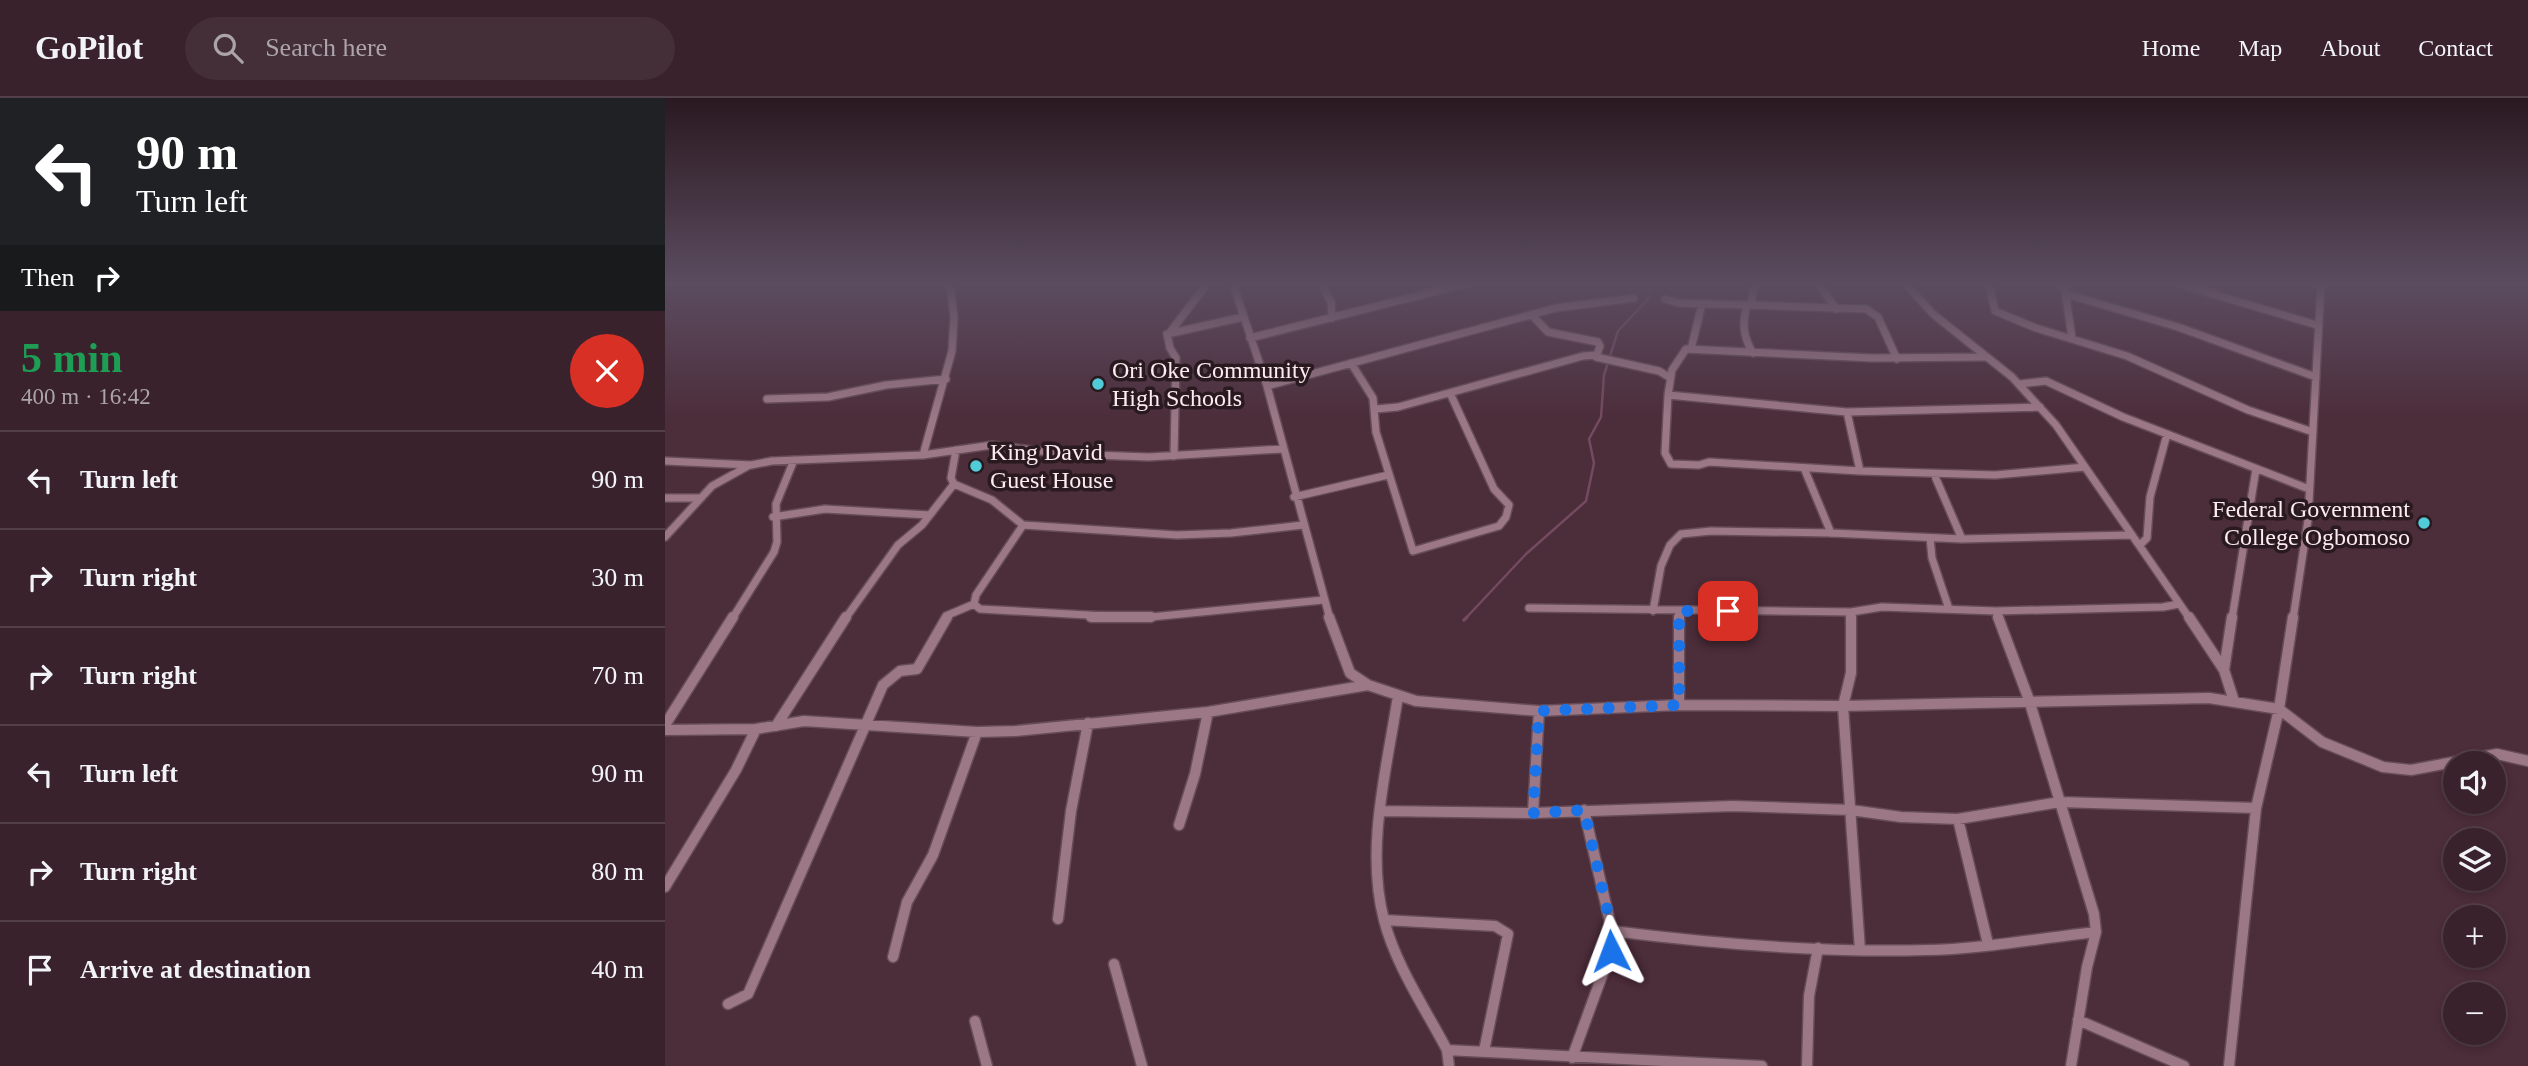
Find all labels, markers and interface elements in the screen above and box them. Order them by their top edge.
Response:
search box [185,17,675,80]
icon: search [209,29,247,67]
text: GoPilot [35,30,143,66]
text: Search here [265,33,387,62]
text: Home [2142,35,2200,61]
text: Map [2238,35,2282,61]
text: About [2320,35,2380,61]
text: Contact [2418,35,2493,61]
text: 90 m [136,125,238,180]
icon: left [21,126,112,217]
text: Turn left [136,183,248,219]
icon: right [88,259,126,297]
text: Then [21,263,74,292]
button: close [570,334,644,408]
text: 5 min [21,335,123,381]
place label: Ori Oke Community High Schools [1112,357,1311,411]
marker: Ori Oke Community High Schools [1090,376,1106,392]
text: 400 m · 16:42 [21,384,151,409]
place label: King David Guest House [990,439,1113,493]
marker: King David Guest House [968,458,984,474]
icon: left [21,461,59,499]
text: Turn left [80,465,178,494]
text: 90 m [591,465,644,494]
place label: Federal Government College Ogbomoso [2212,496,2410,550]
marker: Federal Government College Ogbomoso [2416,515,2432,531]
icon: right [21,559,59,597]
text: Turn right [80,563,197,592]
text: 30 m [591,563,644,592]
pin [1698,581,1758,641]
icon: arrive [1709,592,1747,630]
icon: right [21,657,59,695]
text: Turn right [80,661,197,690]
text: 70 m [591,661,644,690]
map controls [2443,751,2506,1045]
button: sound [2443,751,2506,814]
icon: left [21,755,59,793]
text: Turn left [80,759,178,788]
text: 90 m [591,759,644,788]
button: layers [2443,828,2506,891]
icon: right [21,853,59,891]
text: Turn right [80,857,197,886]
text: 80 m [591,857,644,886]
button: + [2443,905,2506,968]
position arrow [1574,914,1648,988]
icon: arrive [21,951,59,989]
text: Arrive at destination [80,955,311,984]
text: 40 m [591,955,644,984]
button: − [2443,982,2506,1045]

